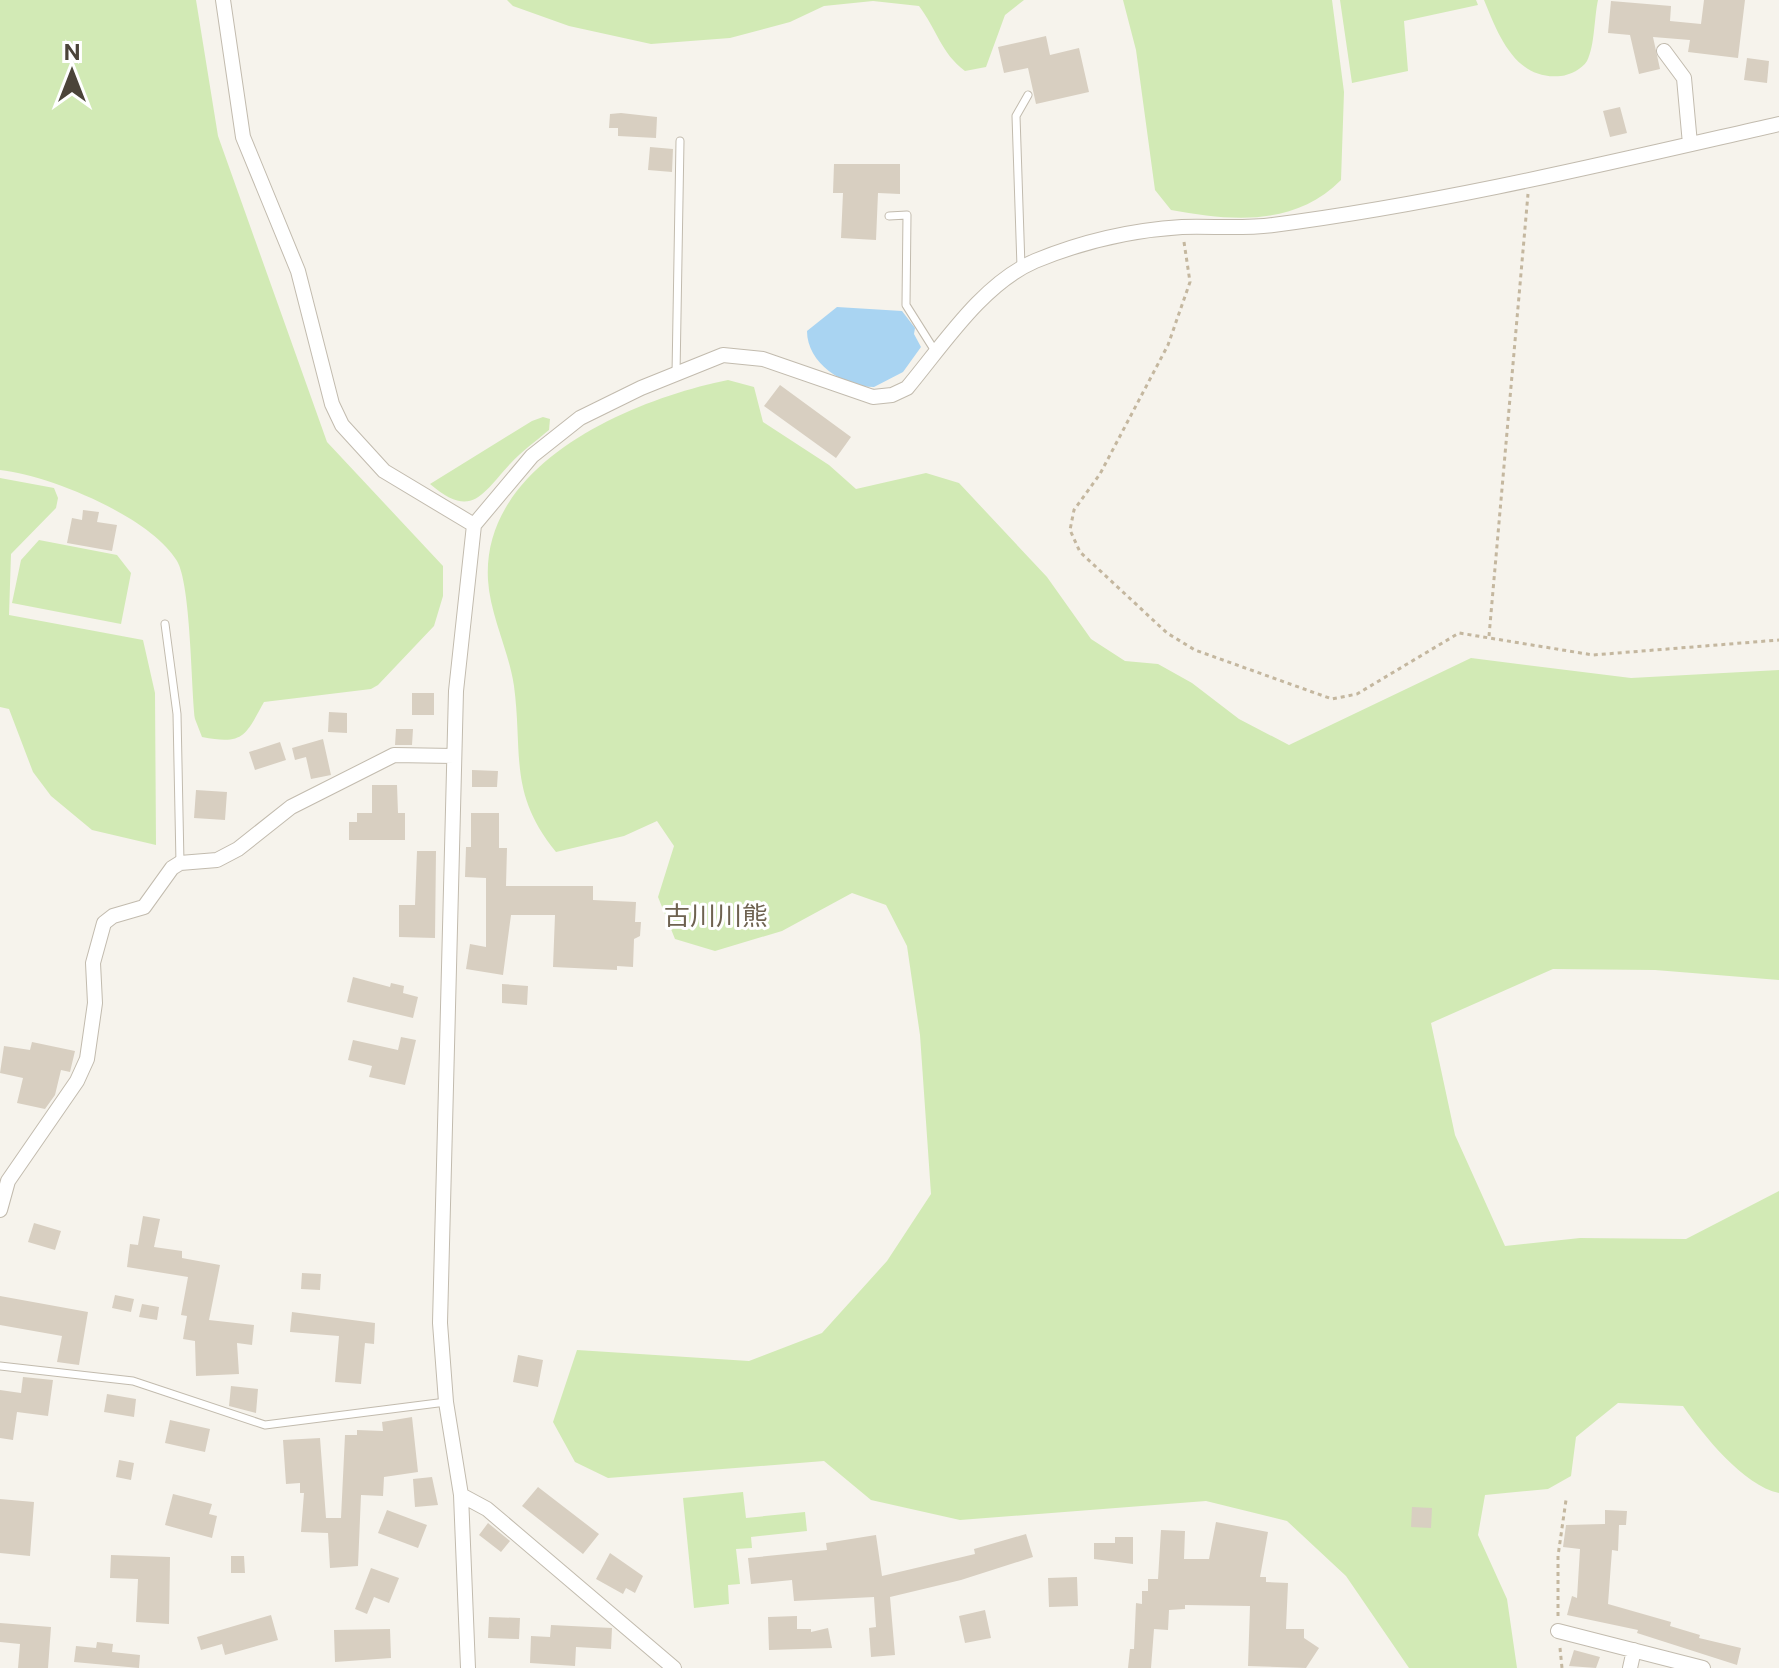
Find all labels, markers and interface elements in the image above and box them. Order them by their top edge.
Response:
north arrow [32,32,112,112]
text: N [63,39,81,65]
district label: 古川川熊 [664,900,768,931]

